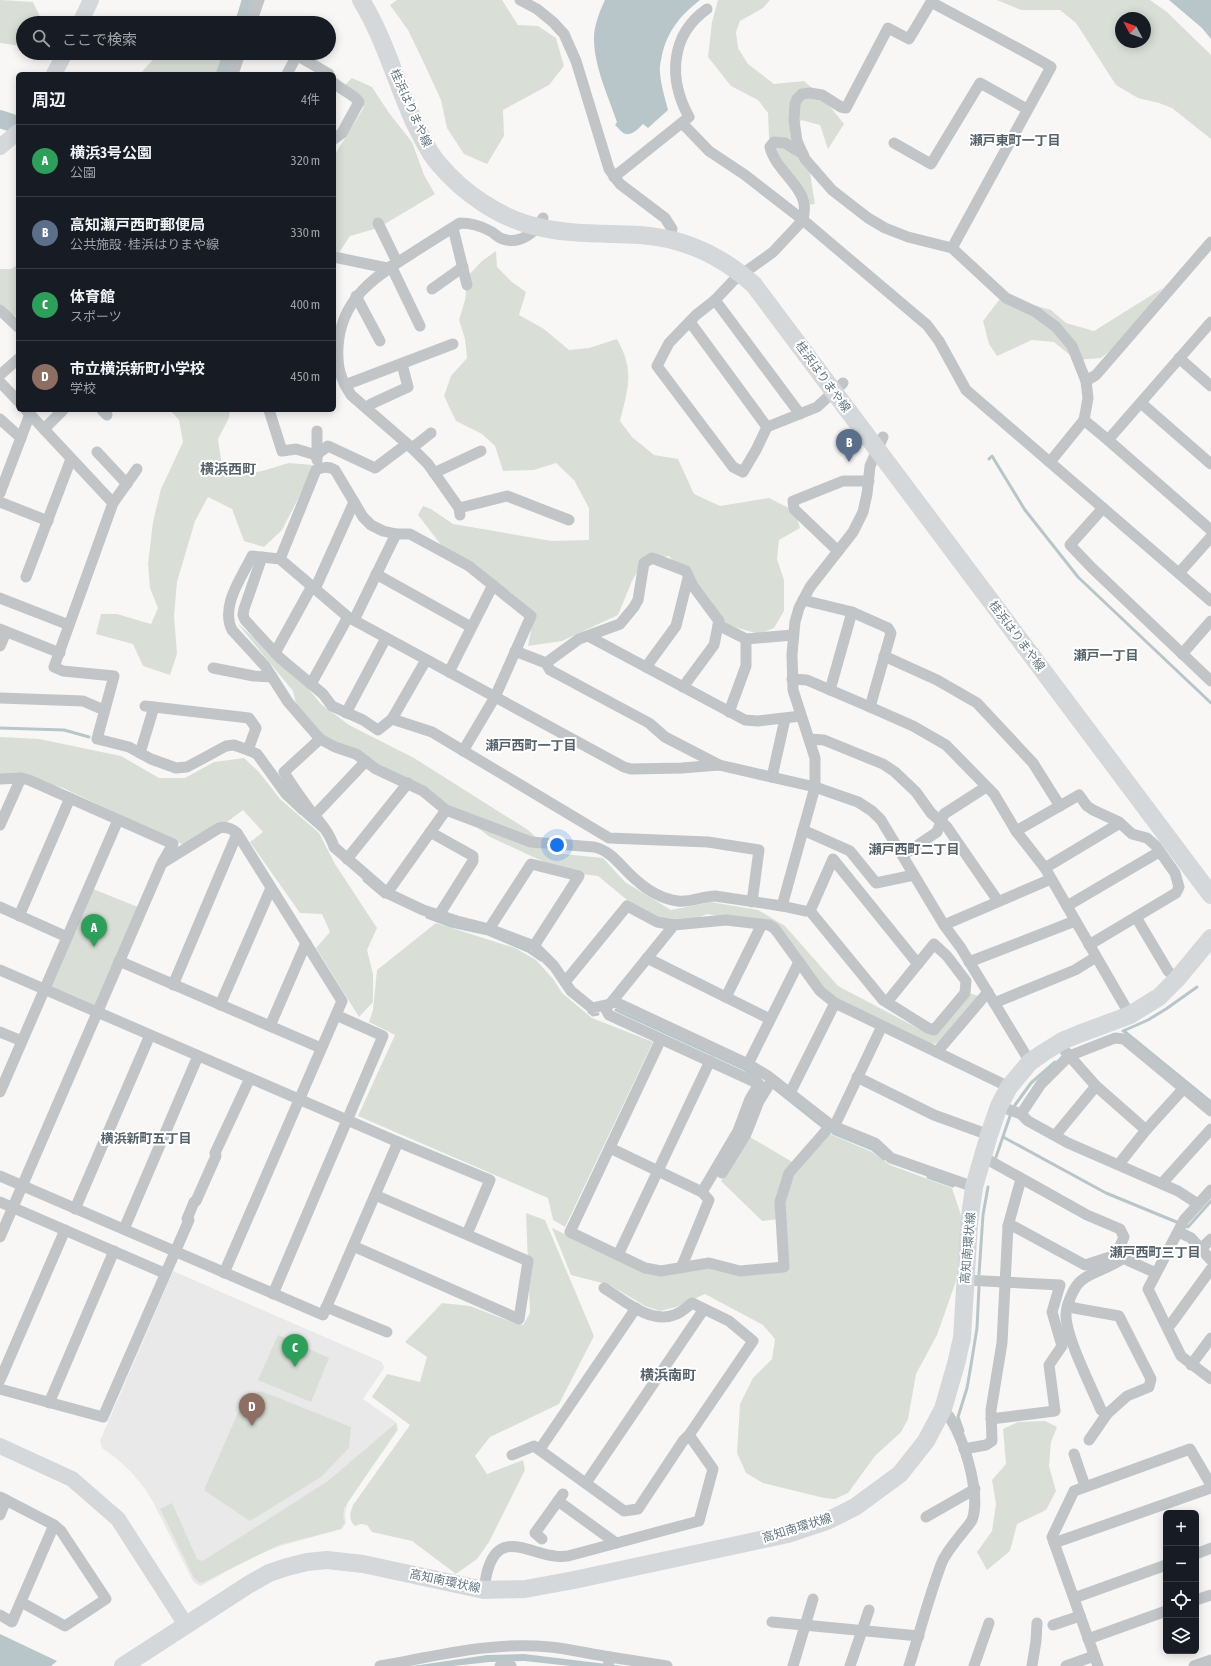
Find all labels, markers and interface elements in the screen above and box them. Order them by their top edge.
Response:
north arrow [1115,12,1151,48]
search box [16,16,336,60]
icon: search [30,27,52,49]
text: ここで検索 [62,31,137,48]
street label: 桂浜はりまや線 [388,67,434,149]
text: 周辺 [32,90,66,110]
text: 4件 [301,92,320,107]
district label: 瀬戸東町一丁目 [969,133,1061,148]
text: 横浜3号公園 [70,144,152,161]
text: A [42,153,48,168]
text: 320 m [291,153,320,168]
text: 公園 [70,165,96,180]
text: 高知瀬戸西町郵便局 [70,216,205,233]
text: B [42,225,48,240]
text: 330 m [291,225,320,240]
text: 公共施設 · 桂浜はりまや線 [70,237,219,252]
text: 体育館 [70,288,115,305]
text: C [42,297,48,312]
text: 400 m [291,297,320,312]
text: スポーツ [70,309,122,324]
street label: 桂浜はりまや線 [793,339,853,415]
text: 市立横浜新町小学校 [70,360,205,377]
text: D [41,369,49,384]
text: 450 m [291,369,320,384]
text: 学校 [70,381,96,396]
pin: B [836,429,862,462]
district label: 横浜西町 [200,461,256,477]
street label: 桂浜はりまや線 [986,598,1048,674]
district label: 瀬戸一丁目 [1073,648,1139,663]
district label: 瀬戸西町一丁目 [485,738,577,753]
your location [547,835,567,855]
district label: 瀬戸西町二丁目 [868,842,960,857]
pin: A [81,914,107,947]
district label: 横浜新町五丁目 [100,1131,192,1146]
street label: 高知南環状線 [958,1212,978,1284]
district label: 瀬戸西町三丁目 [1109,1245,1201,1260]
pin: C [282,1334,308,1367]
district label: 横浜南町 [640,1367,696,1383]
pin: D [239,1393,265,1426]
map controls [1163,1510,1199,1654]
button: + [1163,1510,1199,1546]
street label: 高知南環状線 [761,1511,833,1545]
button: − [1163,1546,1199,1582]
street label: 高知南環状線 [408,1567,482,1595]
button: locate [1163,1582,1199,1618]
button: layers [1163,1618,1199,1654]

